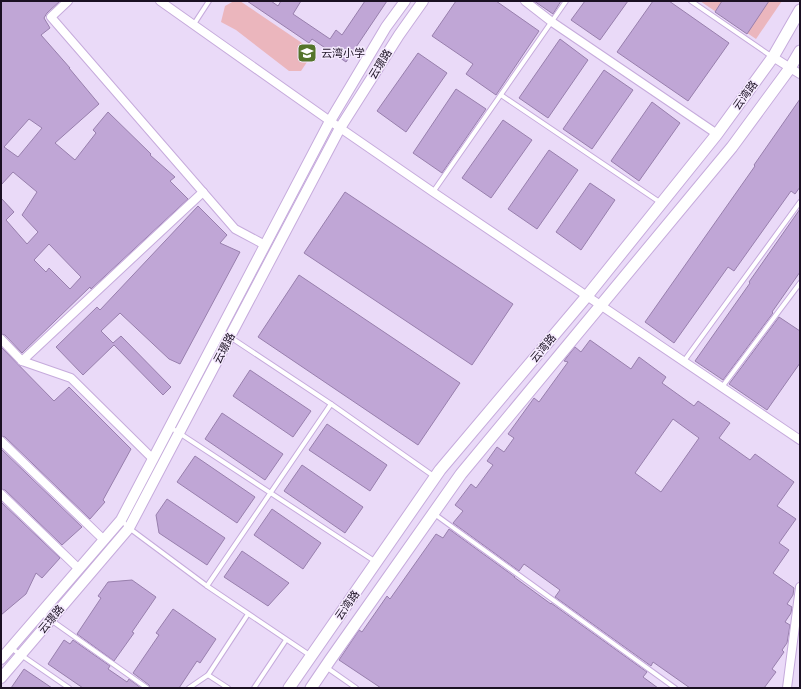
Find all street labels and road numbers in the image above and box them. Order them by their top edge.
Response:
street label: 云璟路 [366,47,394,81]
street label: 云湾路 [730,78,760,112]
street label: 云璟路 [211,331,237,365]
street label: 云湾路 [528,332,558,364]
street label: 云湾路 [333,588,361,622]
street label: 云璟路 [36,603,66,635]

